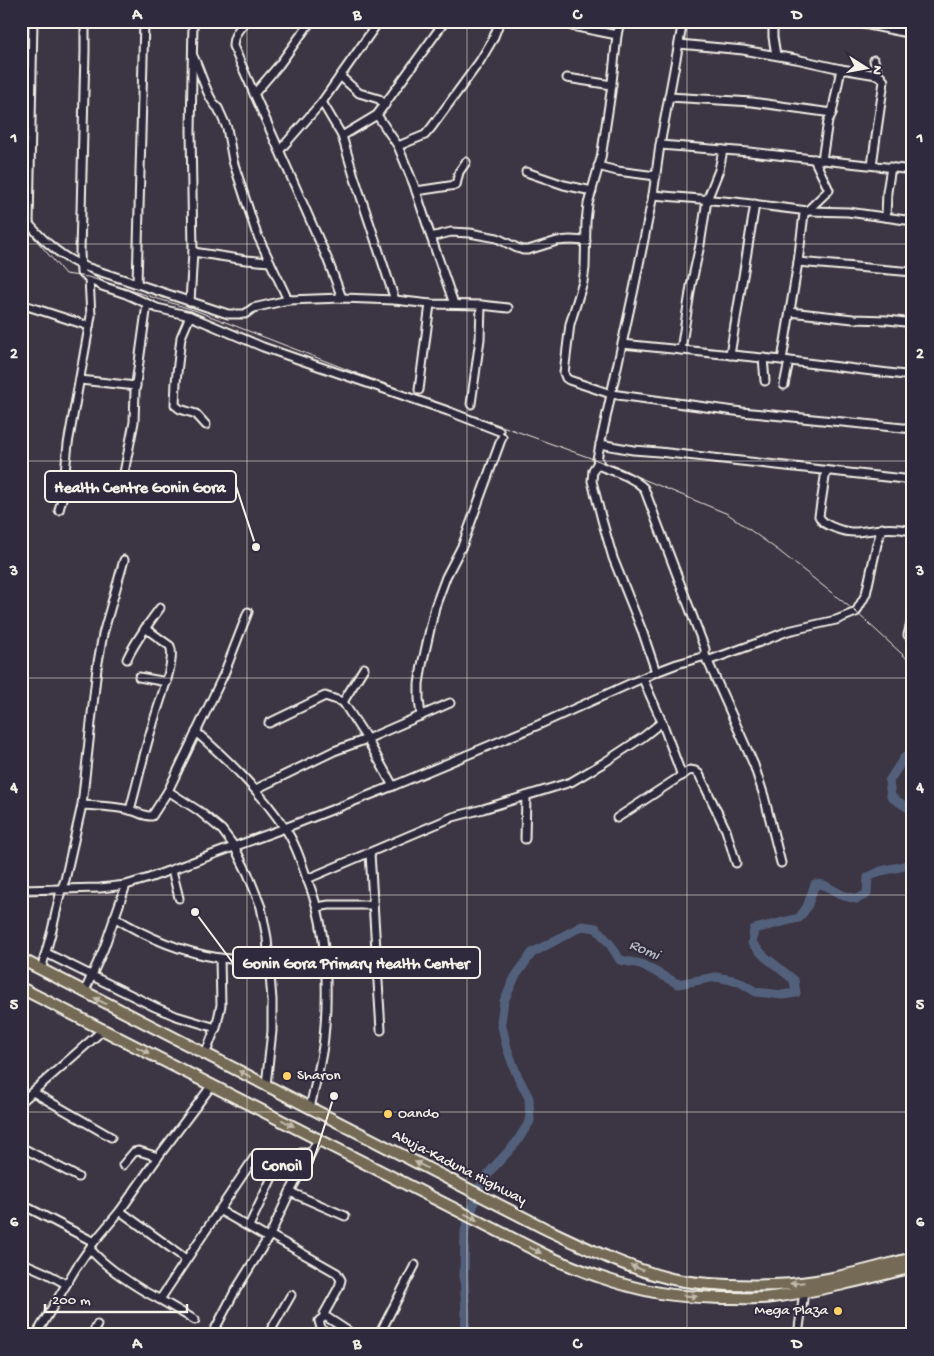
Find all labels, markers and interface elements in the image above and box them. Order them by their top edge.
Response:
text: A [131,7,143,26]
text: B [352,7,362,26]
text: C [572,7,583,26]
text: D [790,7,803,26]
north arrow [842,42,892,92]
text: N [867,64,886,76]
text: 1 [10,130,17,149]
text: 1 [916,130,923,149]
text: 2 [10,346,18,365]
text: 2 [916,346,924,365]
callout: Health Centre Gonin Gora [45,471,236,502]
text: Health Centre Gonin Gora [54,480,227,499]
text: 3 [9,563,18,582]
text: 3 [915,563,924,582]
text: 4 [9,780,18,799]
text: 4 [915,780,924,799]
water label: Romi [626,936,664,967]
callout: Gonin Gora Primary Health Center [233,947,480,978]
text: Gonin Gora Primary Health Center [243,956,472,975]
text: 5 [10,997,19,1016]
one-way arrow [93,997,108,1005]
text: 5 [916,997,925,1016]
one-way arrow [135,1046,150,1054]
place label: Sharon [297,1067,341,1085]
one-way arrow [238,1070,252,1078]
marker: Sharon [281,1070,293,1082]
place label: Oando [398,1105,439,1123]
marker: Oando [382,1108,394,1120]
one-way arrow [281,1119,295,1127]
street label: Abuja-Kaduna Highway [389,1126,530,1210]
callout: Conoil [252,1149,312,1180]
text: Conoil [261,1158,302,1177]
one-way arrow [414,1161,428,1169]
one-way arrow [463,1213,478,1221]
text: 6 [10,1214,19,1233]
text: 6 [916,1214,925,1233]
one-way arrow [528,1245,543,1254]
one-way arrow [629,1264,644,1272]
one-way arrow [789,1279,805,1287]
scale bar [45,1281,188,1313]
text: 200 m [52,1292,91,1310]
one-way arrow [682,1293,698,1301]
place label: Mega Plaza [755,1302,829,1320]
marker: Mega Plaza [832,1305,844,1317]
text: A [131,1336,143,1355]
text: B [352,1336,362,1355]
text: C [572,1336,583,1355]
text: D [790,1336,803,1355]

